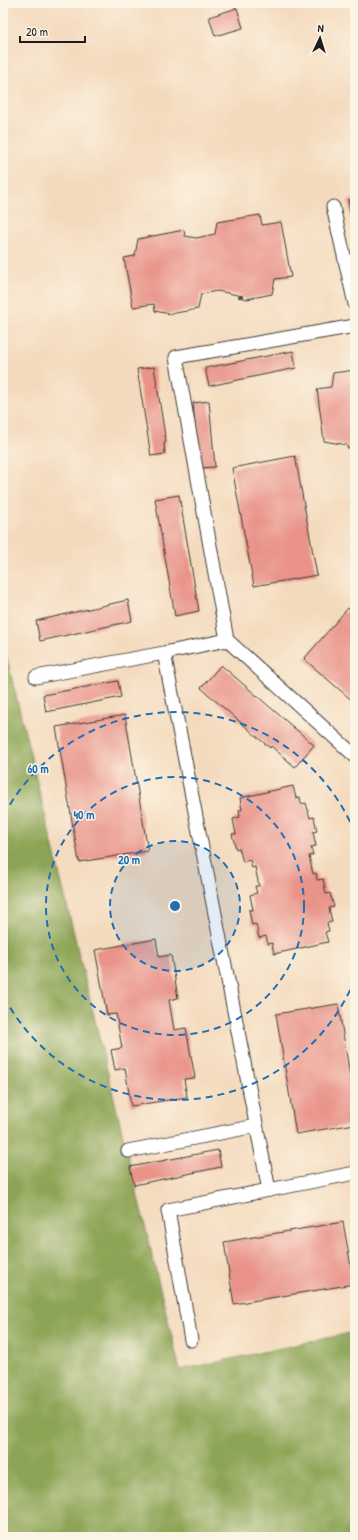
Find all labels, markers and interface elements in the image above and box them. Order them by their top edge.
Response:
scale bar [20,18,85,44]
north arrow [300,18,340,58]
text: N [317,21,324,35]
text: 20 m [26,23,48,40]
text: 60 m [27,760,49,777]
text: 40 m [74,806,94,823]
text: 20 m [118,851,140,868]
centre of rings [168,899,182,913]

